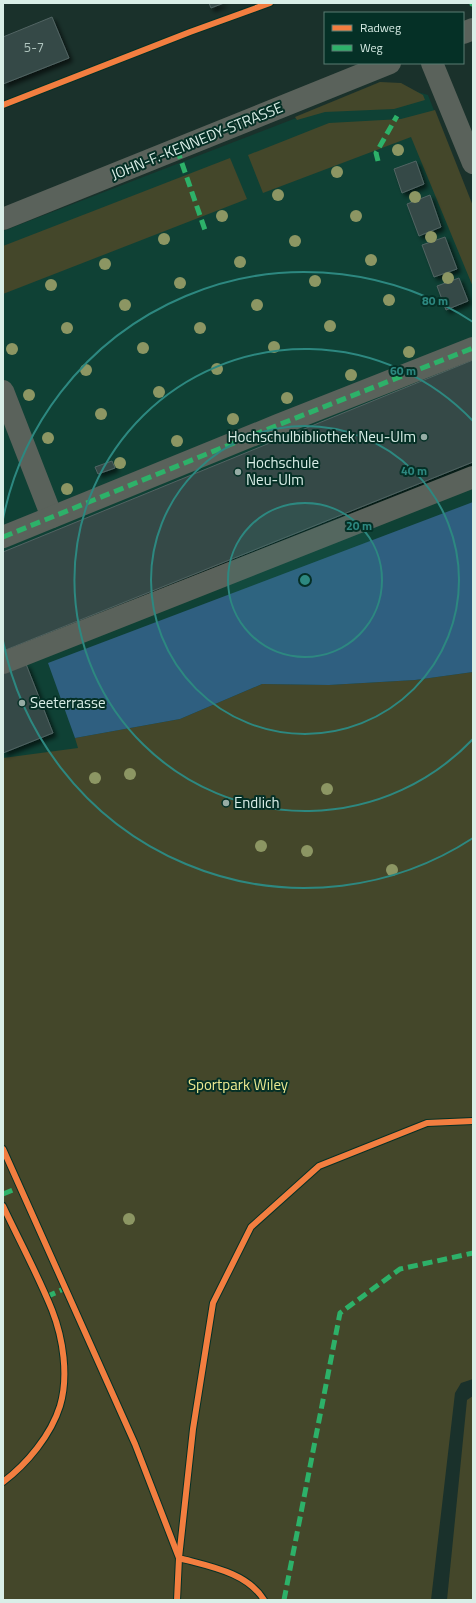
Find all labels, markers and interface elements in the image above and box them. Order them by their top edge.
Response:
legend [324,12,464,64]
text: Radweg [360,18,401,37]
house number: 5-7 [24,37,44,57]
text: Weg [360,38,383,57]
street label: JOHN-F.-KENNEDY-STRASSE [107,95,286,186]
text: 80 m [422,291,448,310]
text: 60 m [390,361,416,380]
place label: Hochschulbibliothek Neu-Ulm [228,425,416,448]
marker: Hochschulbibliothek Neu-Ulm [419,432,429,442]
place label: Hochschule Neu-Ulm [246,451,319,491]
text: 40 m [401,461,427,480]
marker: Hochschule Neu-Ulm [233,467,243,477]
text: 20 m [346,516,372,535]
centre of rings [298,573,312,587]
place label: Seeterrasse [30,691,106,714]
marker: Seeterrasse [17,698,27,708]
place label: Endlich [234,791,280,814]
marker: Endlich [221,798,231,808]
park label: Sportpark Wiley [188,1073,288,1096]

